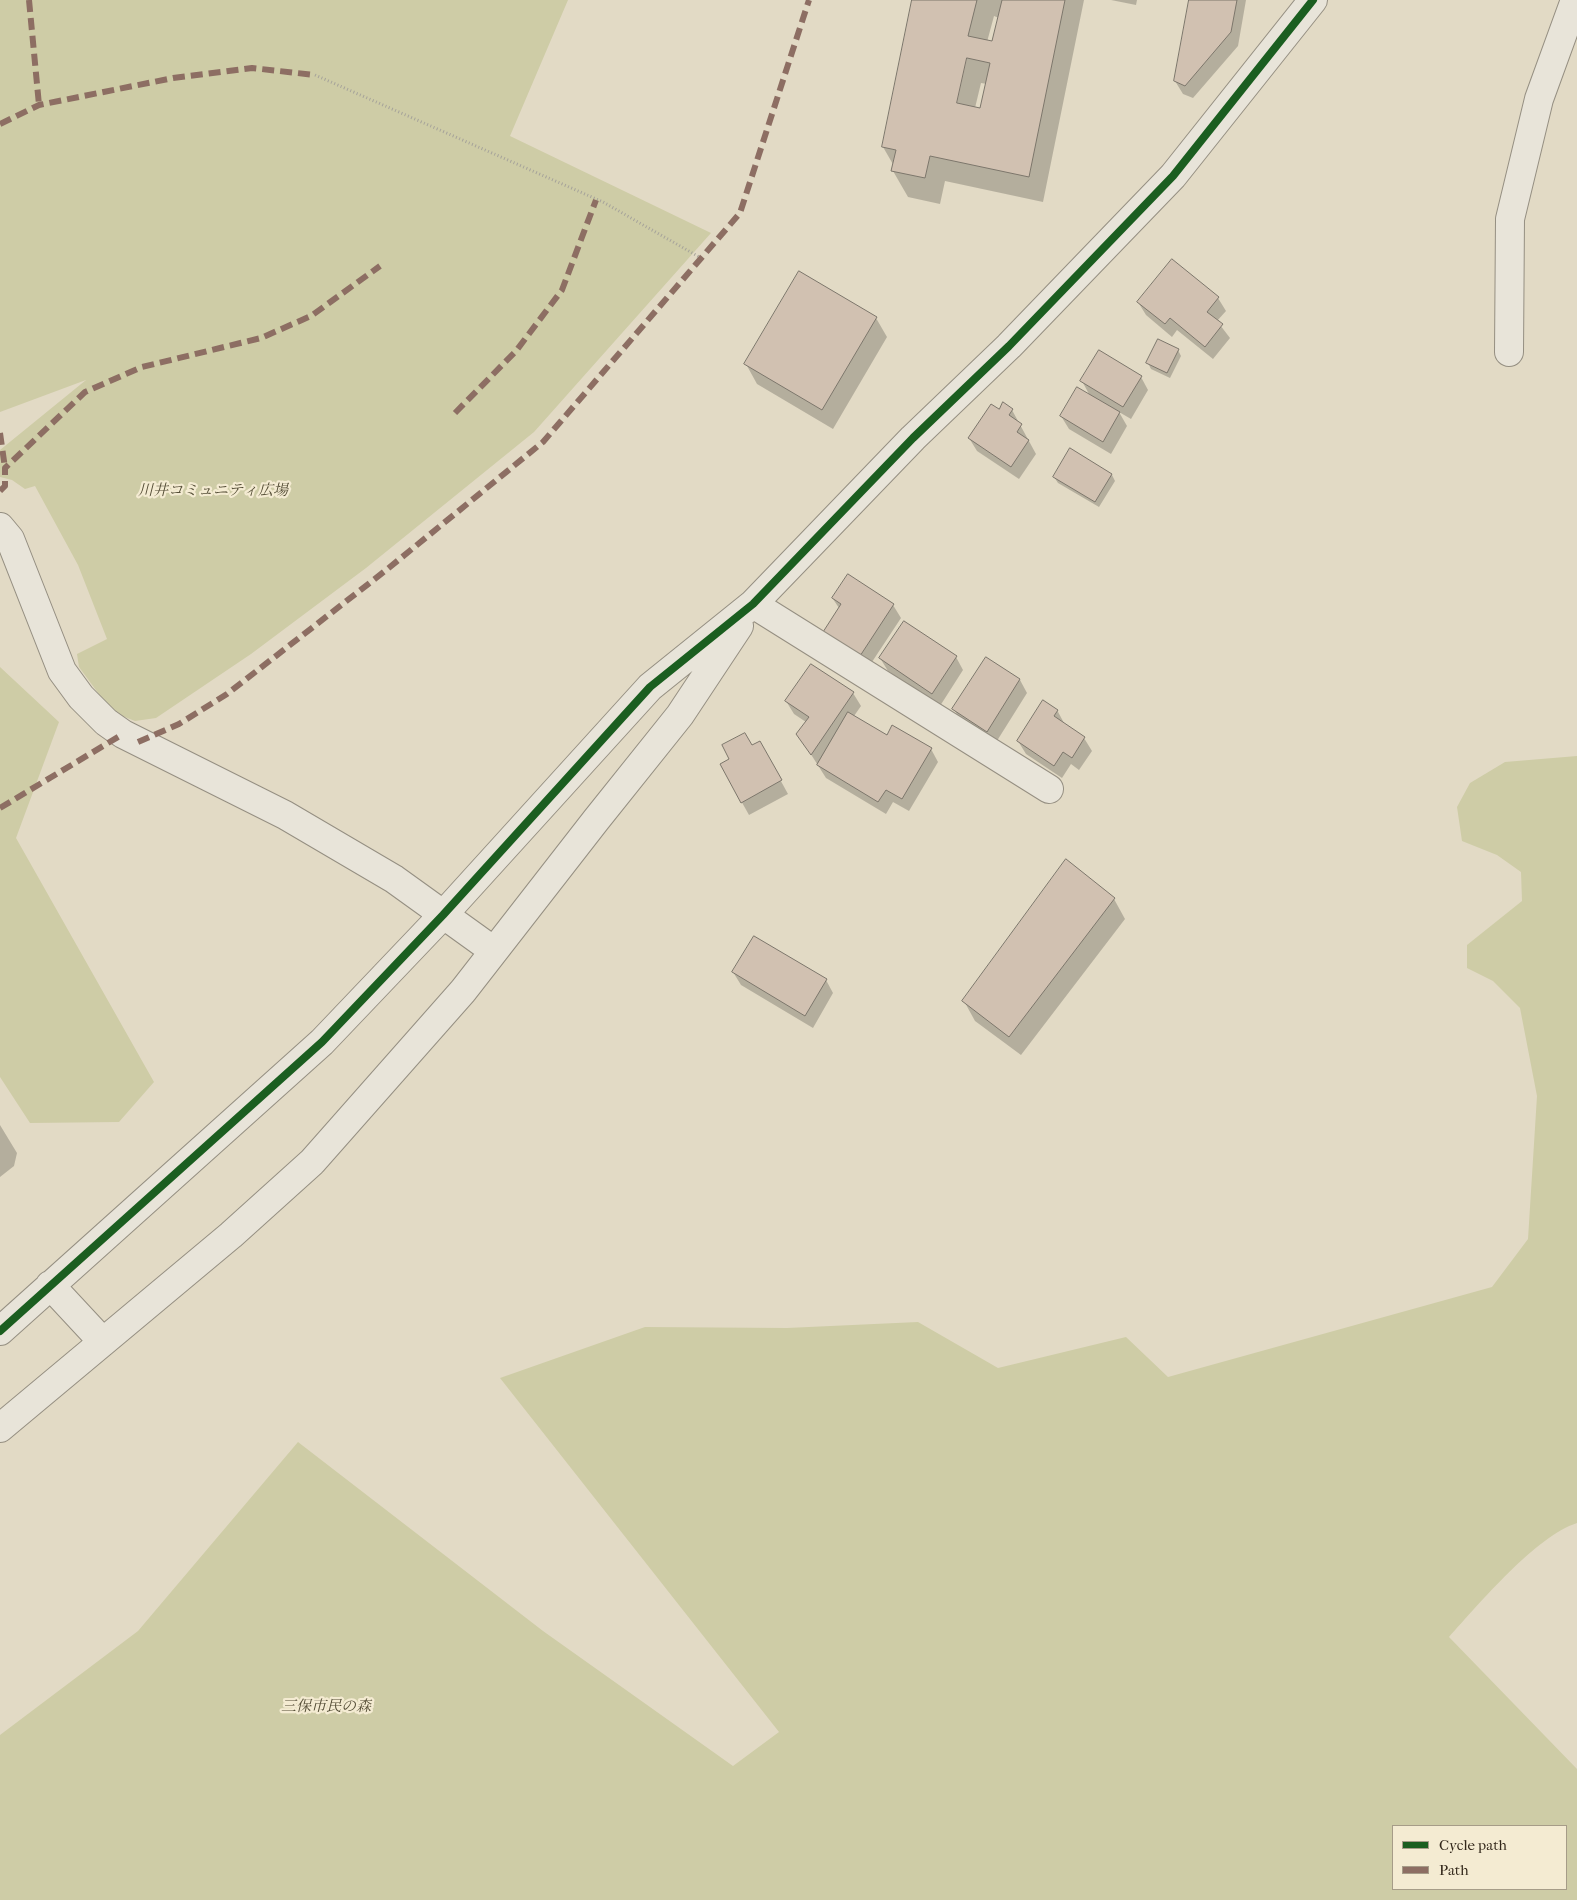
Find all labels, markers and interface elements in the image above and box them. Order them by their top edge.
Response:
park label: 川井コミュニティ広場 [138,482,288,500]
park label: 三保市民の森 [281,1698,371,1716]
legend [1392,1825,1567,1890]
text: Cycle path [1439,1836,1507,1854]
text: Path [1439,1861,1469,1879]

